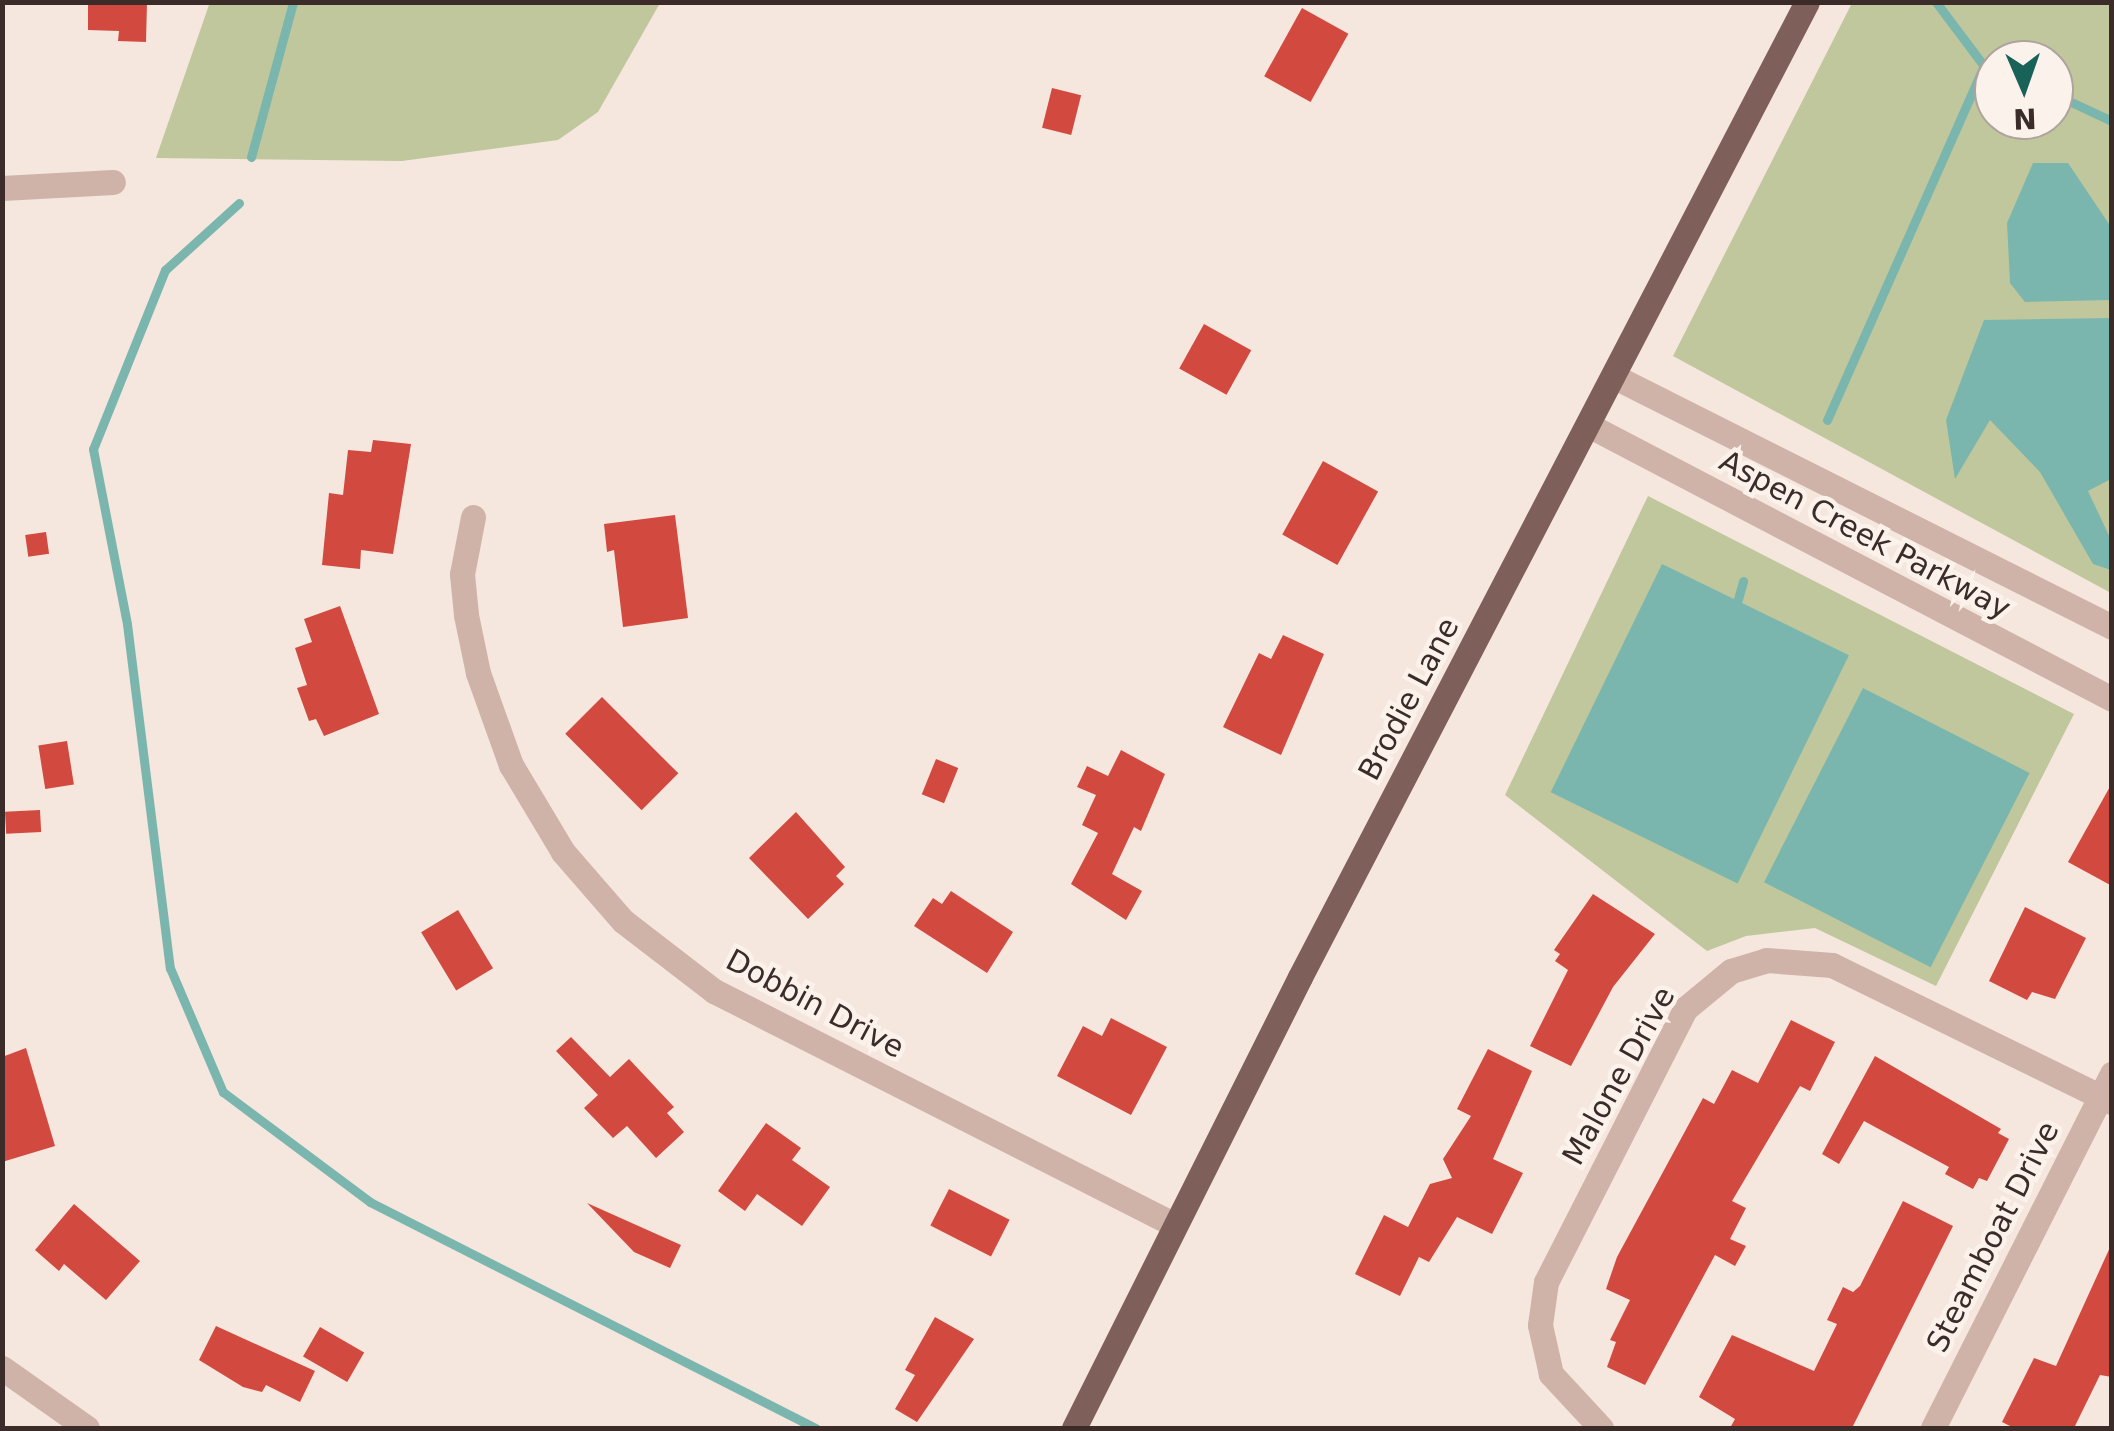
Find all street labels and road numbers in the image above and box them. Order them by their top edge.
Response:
street label: Aspen Creek Parkway [1713,443,2017,627]
street label: Brodie Lane [1351,612,1467,786]
street label: Dobbin Drive [720,942,910,1066]
street label: Malone Drive [1555,981,1683,1171]
street label: Steamboat Drive [1919,1116,2067,1358]

